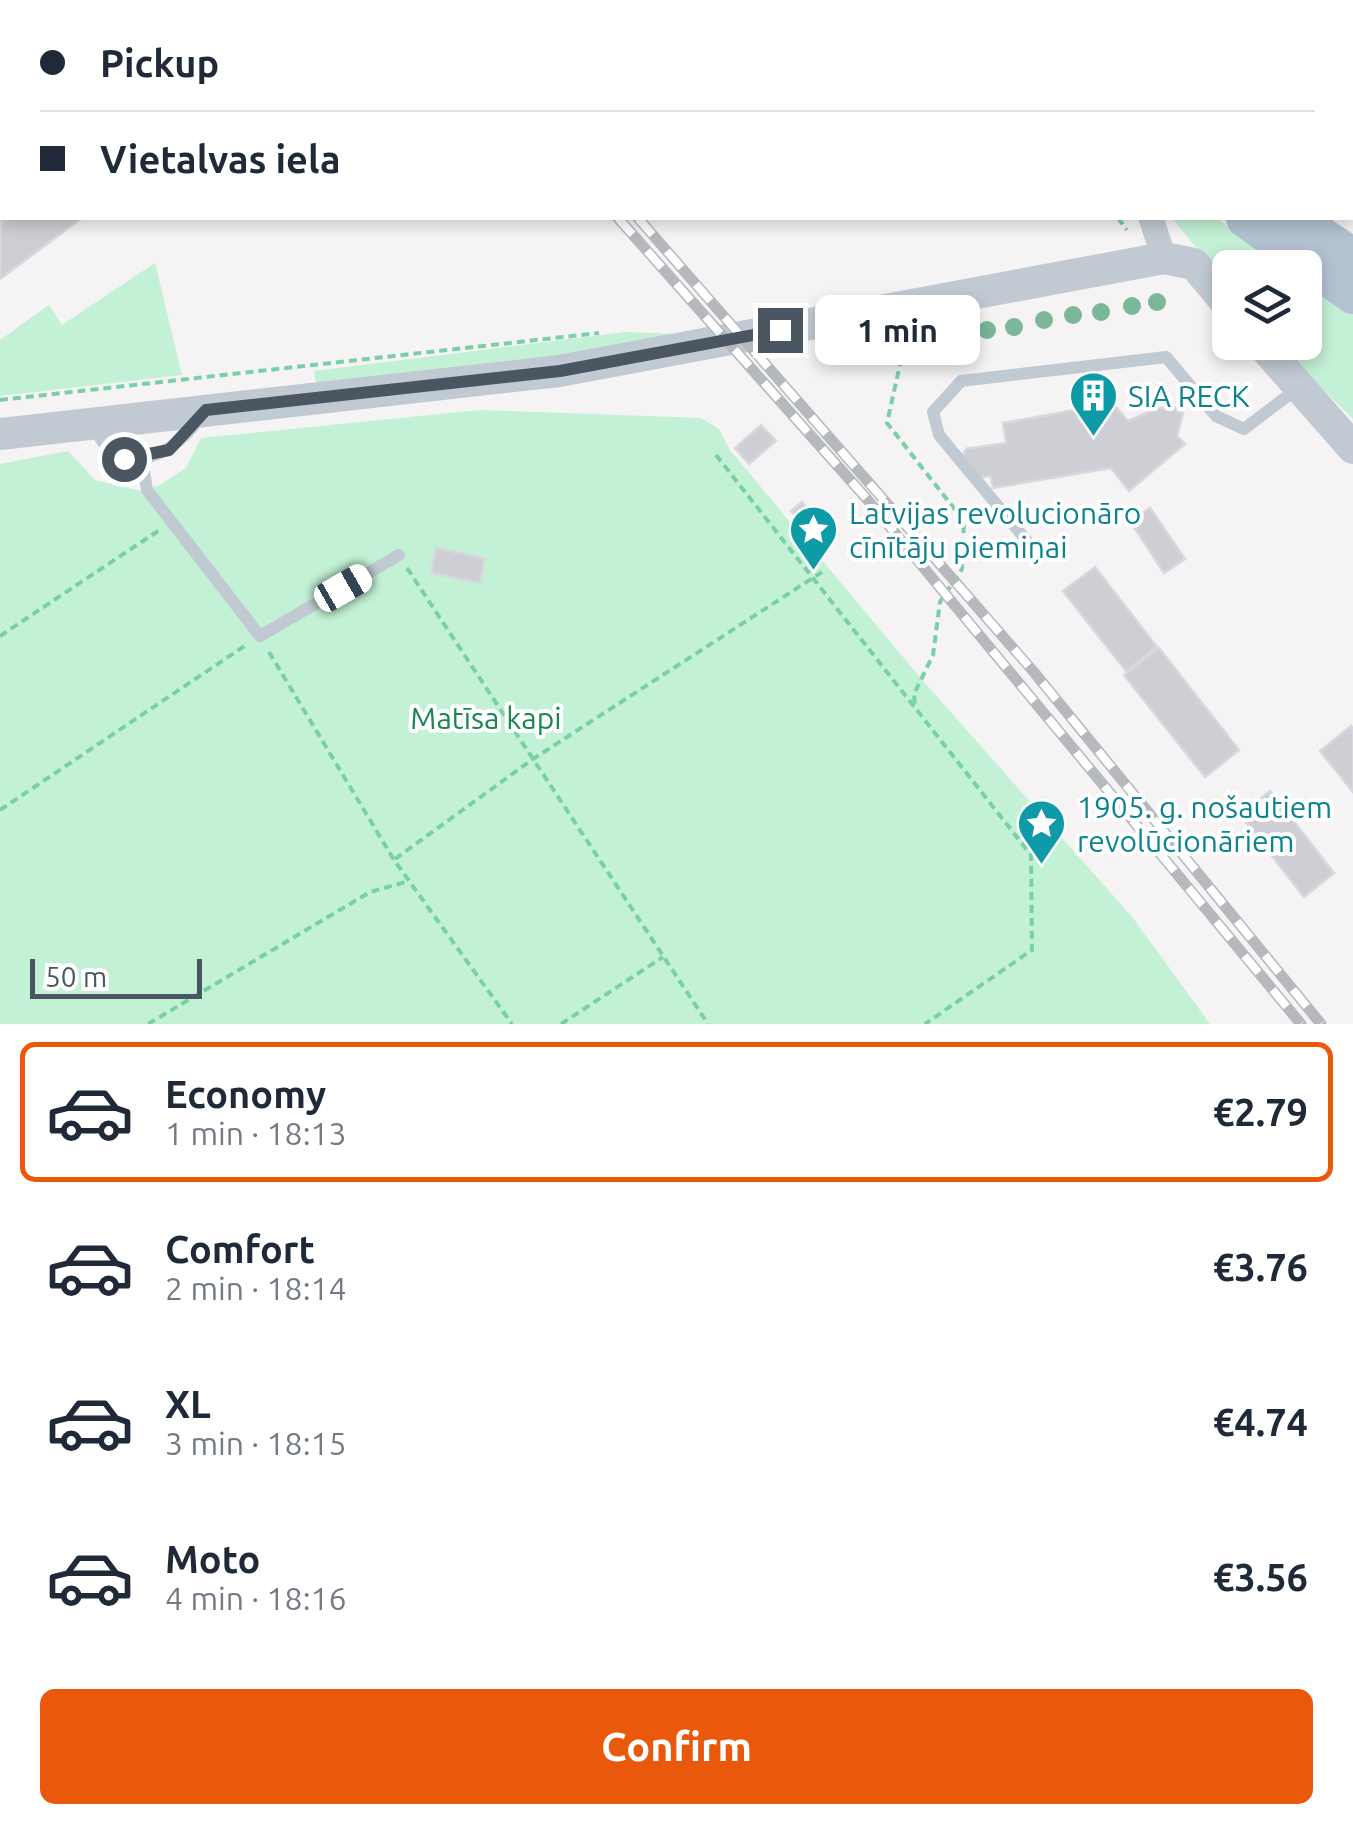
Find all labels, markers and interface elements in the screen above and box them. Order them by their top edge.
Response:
text: Pickup [100,42,219,84]
text: Vietalvas iela [100,138,341,180]
map controls [1212,250,1322,360]
button: layers [1212,250,1322,360]
callout: 1 min [815,295,980,365]
route end [758,308,803,353]
text: 1 min [857,312,938,348]
building icon: SIA RECK [1067,370,1119,438]
place label: SIA RECK [1128,379,1250,413]
route start [102,437,147,482]
place label: Latvijas revolucionāro cīnītāju piemiņai [849,496,1141,564]
place icon: Latvijas revolucionāro cīnītāju piemiņai [788,504,840,572]
car [310,560,376,616]
park label: Matīsa kapi [410,701,562,735]
place label: 1905. g. nošautiem revolūcionāriem [1077,790,1332,858]
place icon: 1905. g. nošautiem revolūcionāriem [1016,798,1068,866]
scale bar [30,954,202,998]
text: 50 m [45,961,107,992]
icon: car [45,1067,135,1157]
text: Economy [165,1073,326,1115]
text: €2.79 [1213,1091,1308,1133]
text: 1 min · 18:13 [165,1115,347,1151]
icon: car [45,1222,135,1312]
text: Comfort [165,1228,315,1270]
text: €3.76 [1213,1246,1308,1288]
text: 2 min · 18:14 [165,1270,347,1306]
icon: car [45,1377,135,1467]
text: XL [165,1383,211,1425]
text: €4.74 [1213,1401,1308,1443]
text: 3 min · 18:15 [165,1425,347,1461]
icon: car [45,1532,135,1622]
text: Moto [165,1538,260,1580]
text: €3.56 [1213,1556,1308,1598]
text: 4 min · 18:16 [165,1580,347,1616]
button: Confirm [40,1689,1313,1804]

